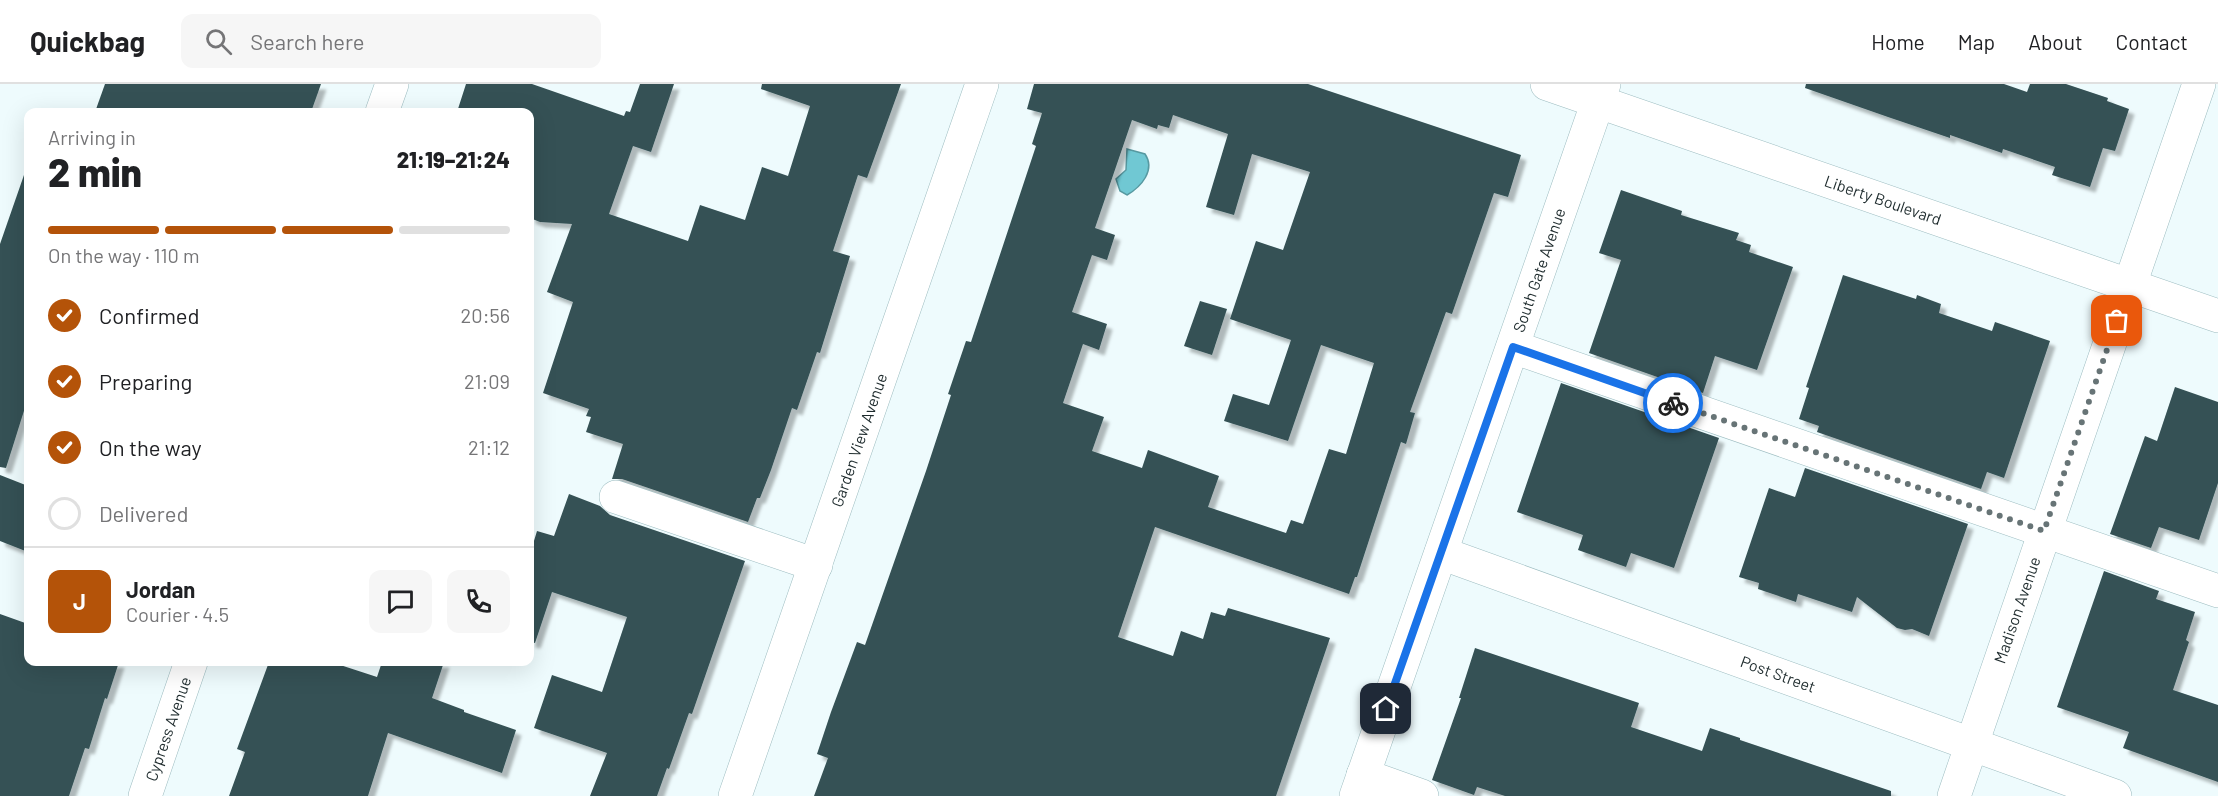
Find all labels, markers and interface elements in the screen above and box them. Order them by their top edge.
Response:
search box [181,14,601,68]
text: Quickbag [30,24,145,58]
icon: search [202,25,235,58]
text: Search here [250,28,365,54]
text: Home [1871,29,1925,54]
text: Map [1958,29,1995,54]
text: About [2028,29,2083,54]
text: Contact [2116,29,2188,54]
text: Arriving in [48,125,136,149]
text: 21:19–21:24 [397,146,510,172]
text: 2 min [48,148,142,195]
street label: Liberty Boulevard [1822,171,1944,228]
street label: South Gate Avenue [1508,205,1569,335]
text: On the way · 110 m [48,243,199,267]
pin [2091,295,2142,346]
icon: check [48,299,81,332]
text: Confirmed [99,302,199,328]
text: 20:56 [461,303,510,327]
icon: bag [2100,304,2133,337]
icon: check [48,365,81,398]
text: Preparing [99,368,192,394]
text: 21:09 [464,369,510,393]
street label: Garden View Avenue [827,370,890,509]
courier [1643,373,1703,433]
icon: bike [1657,387,1690,420]
icon: check [48,431,81,464]
text: On the way [99,434,202,460]
text: 21:12 [468,435,510,459]
text: Delivered [99,500,188,526]
street label: Madison Avenue [1989,554,2044,666]
button: chat [369,570,432,633]
button: phone [447,570,510,633]
text: Jordan [126,576,195,602]
text: J [73,588,86,614]
text: Courier · 4.5 [126,602,229,626]
street label: Post Street [1738,651,1818,696]
street label: Cypress Avenue [141,674,194,784]
pin [1360,683,1411,734]
icon: home [1369,692,1402,725]

